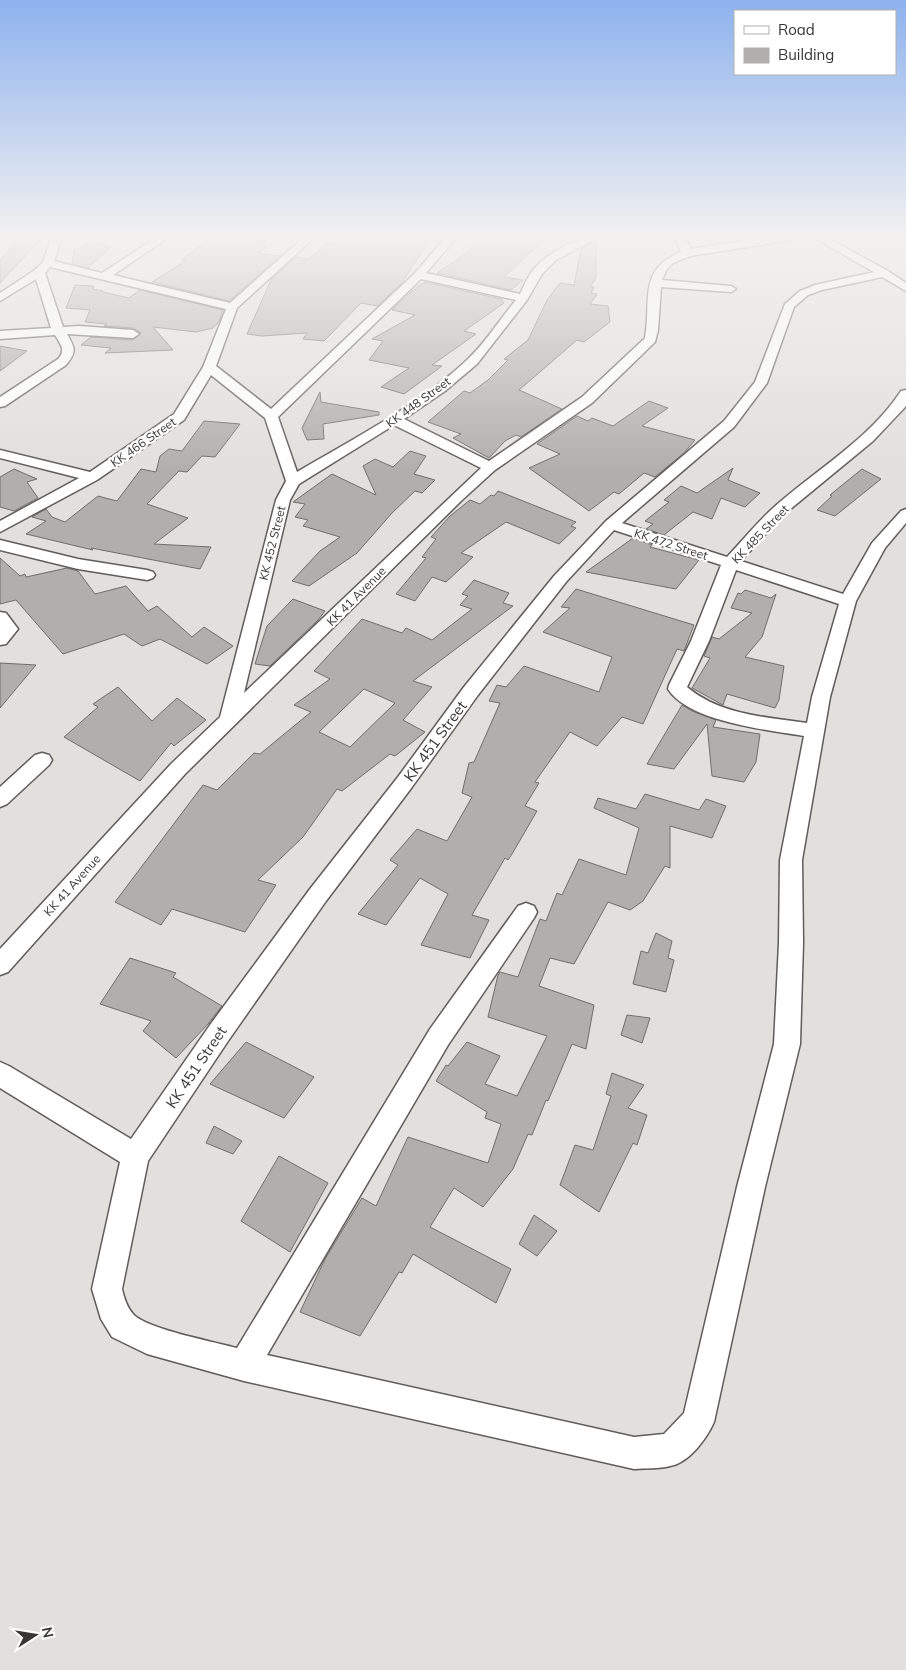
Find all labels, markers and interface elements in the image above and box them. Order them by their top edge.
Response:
legend [734,10,896,75]
text: Road [778,20,815,39]
text: Building [778,45,834,64]
street label: KK 448 Street [383,374,453,430]
street label: KK 466 Street [107,414,179,470]
street label: KK 485 Street [728,501,792,567]
street label: KK 452 Street [255,504,289,582]
street label: KK 472 Street [632,525,710,563]
street label: KK 41 Avenue [323,563,389,629]
street label: KK 451 Street [399,697,471,785]
street label: KK 41 Avenue [40,851,104,919]
street label: KK 451 Street [161,1022,231,1112]
north arrow [10,1610,60,1660]
text: N [38,1625,58,1639]

